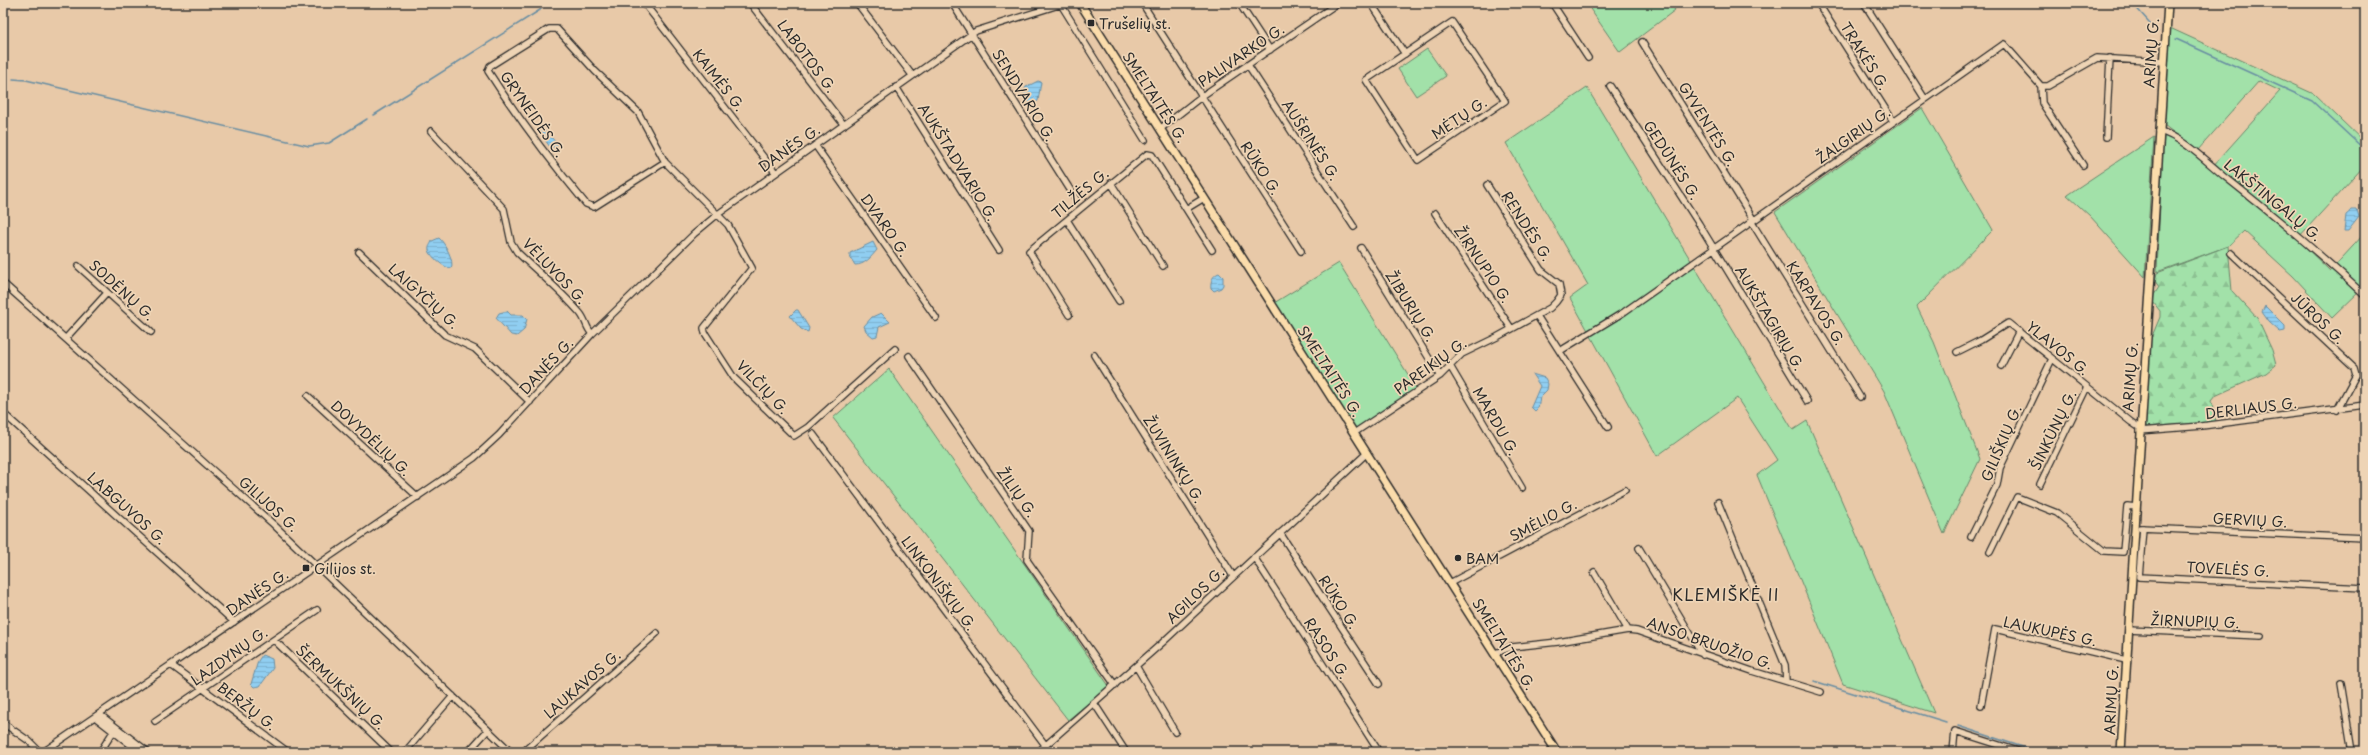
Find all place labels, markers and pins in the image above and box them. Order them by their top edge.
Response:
place label: Trušelių st. [1099,13,1171,34]
marker: Trušelių st. [1086,18,1096,28]
place label: BAM [1466,548,1499,569]
marker: BAM [1453,553,1463,563]
place label: Gilijos st. [314,558,376,579]
marker: Gilijos st. [301,563,311,573]

